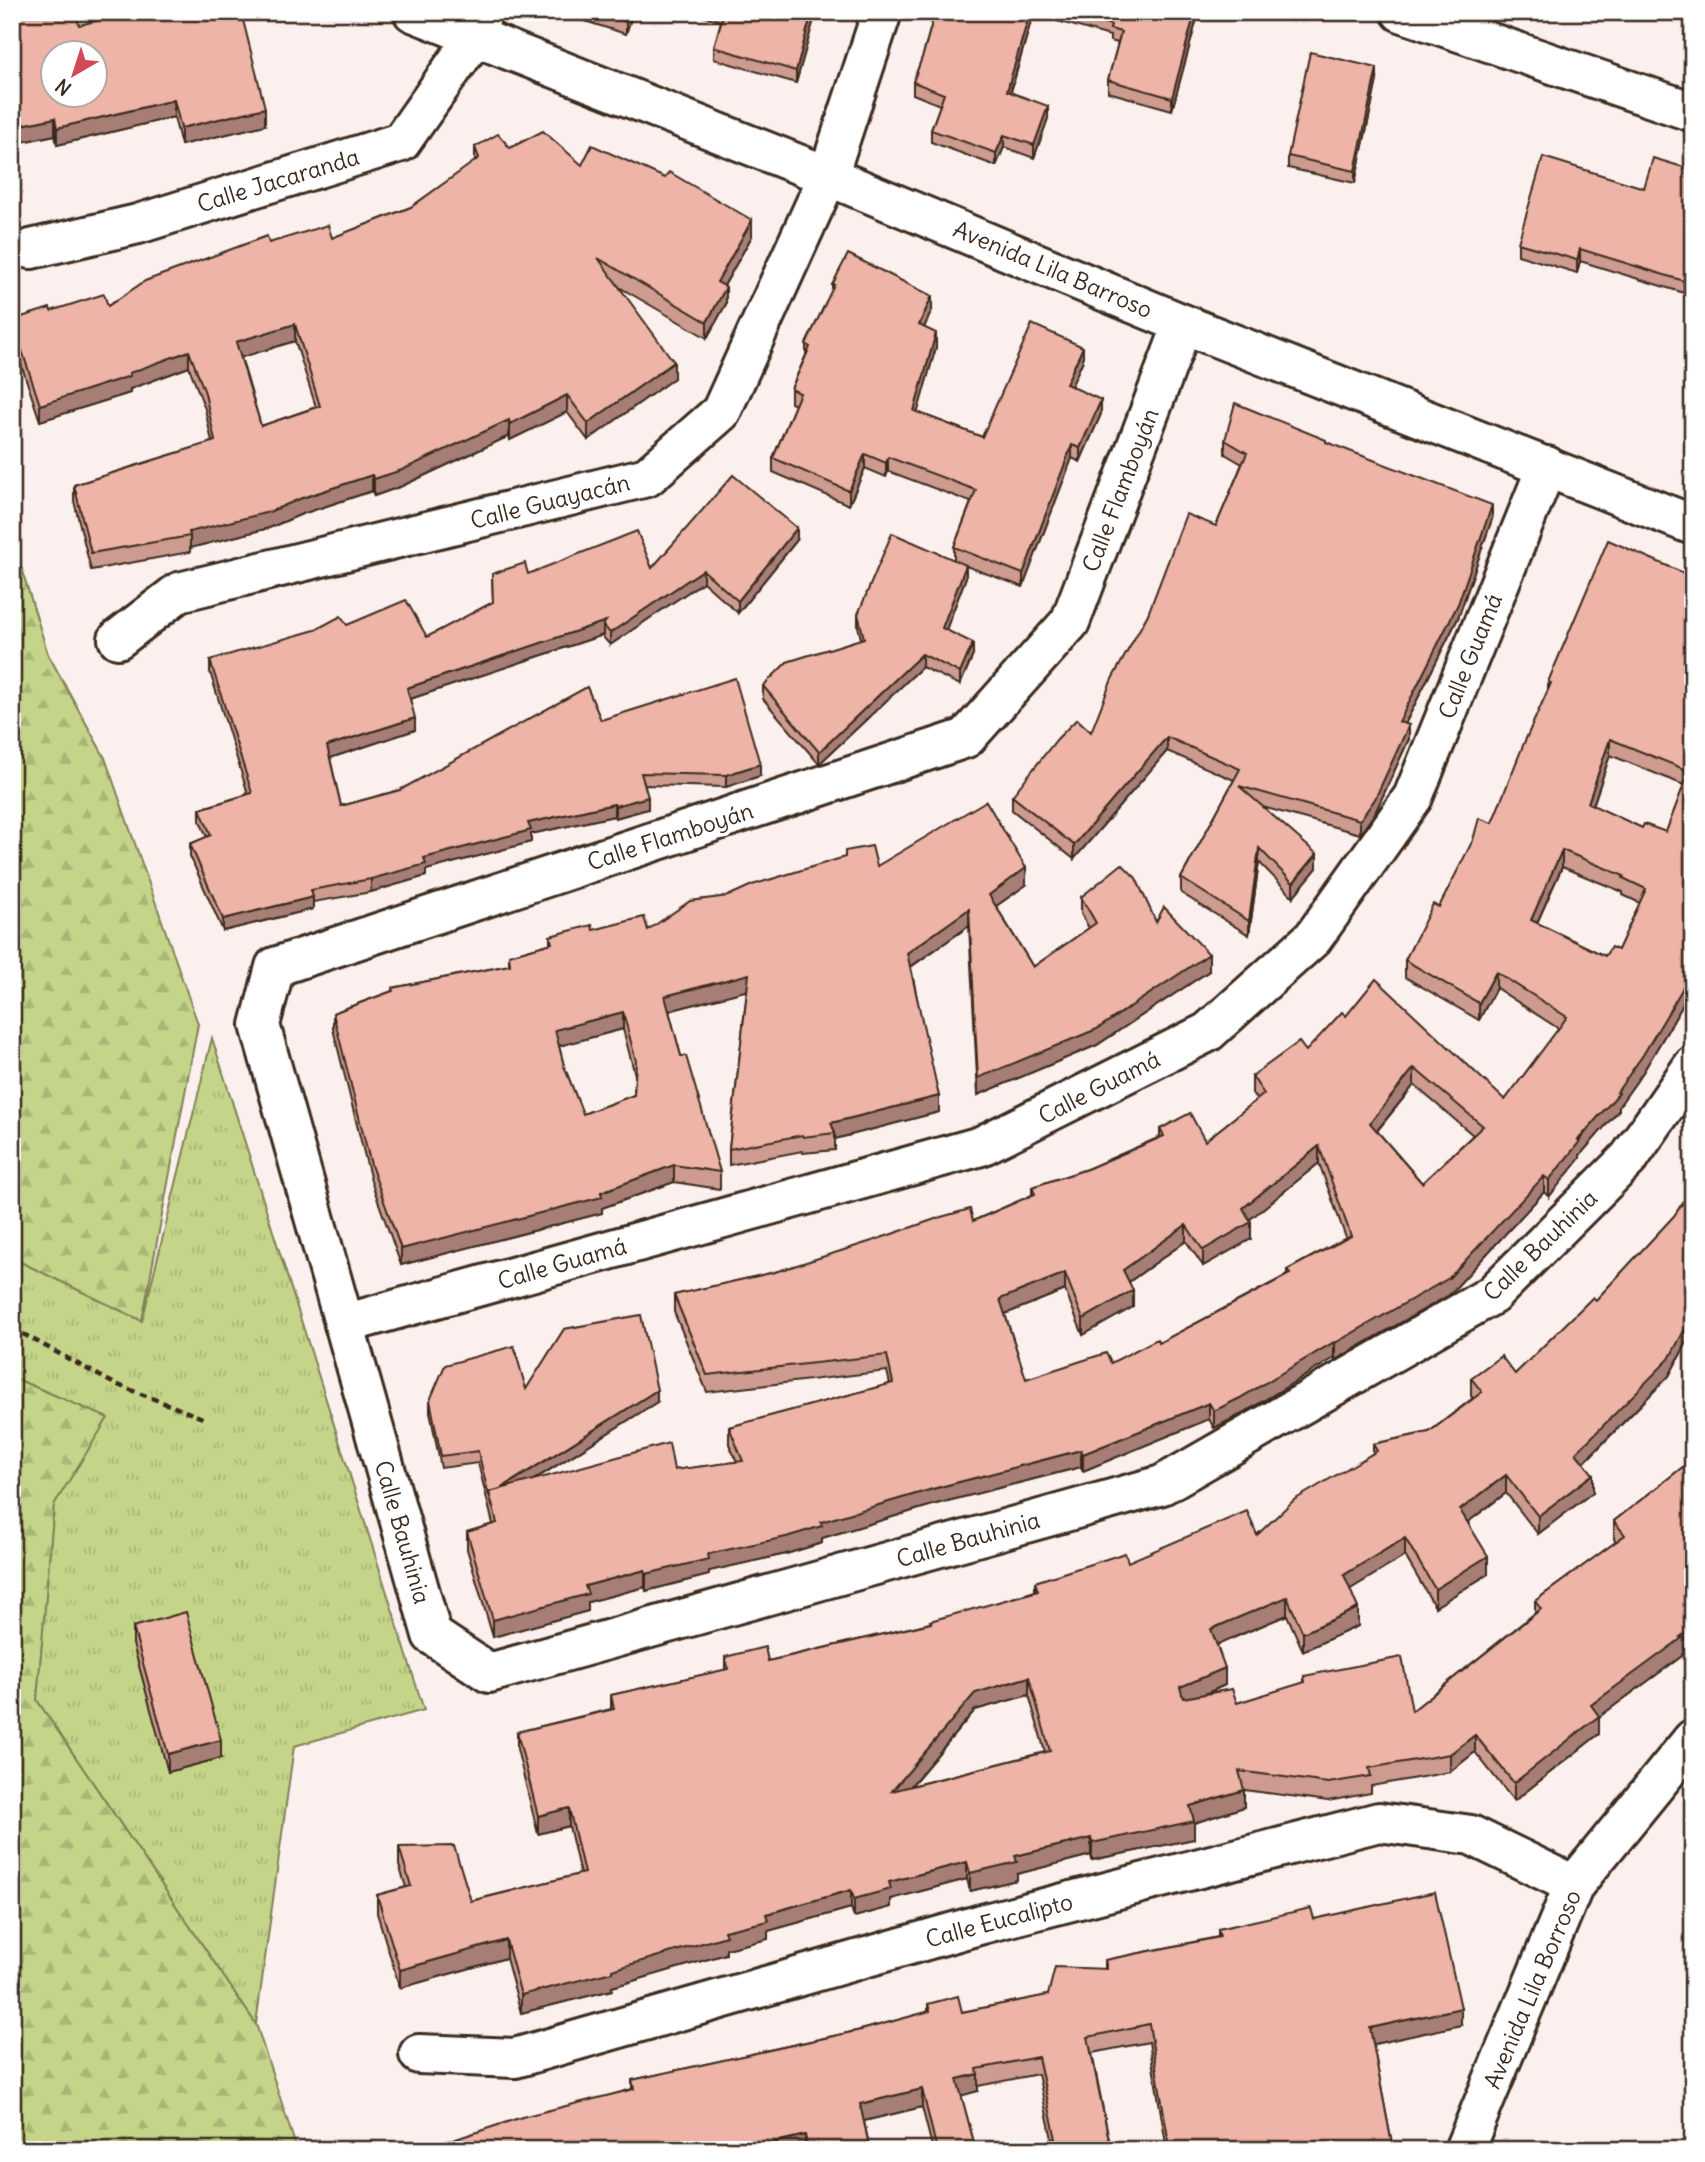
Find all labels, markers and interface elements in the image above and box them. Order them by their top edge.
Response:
north arrow [38,38,108,108]
text: N [51,74,76,101]
street label: Calle Jacaranda [194,142,362,218]
street label: Avenida Lila Barroso [949,214,1157,324]
street label: Calle Flamboyán [1075,404,1165,576]
street label: Calle Guayacán [467,467,633,535]
street label: Calle Guamá [1432,589,1508,723]
street label: Calle Flamboyán [583,795,757,877]
street label: Calle Guamá [1033,1044,1165,1130]
street label: Calle Bauhinia [1477,1183,1603,1307]
street label: Calle Guamá [494,1231,630,1295]
street label: Calle Bauhinia [369,1457,437,1607]
street label: Calle Bauhinia [893,1505,1043,1573]
street label: Avenida Lila Borroso [1477,1885,1587,2093]
street label: Calle Eucalipto [922,1886,1076,1954]

